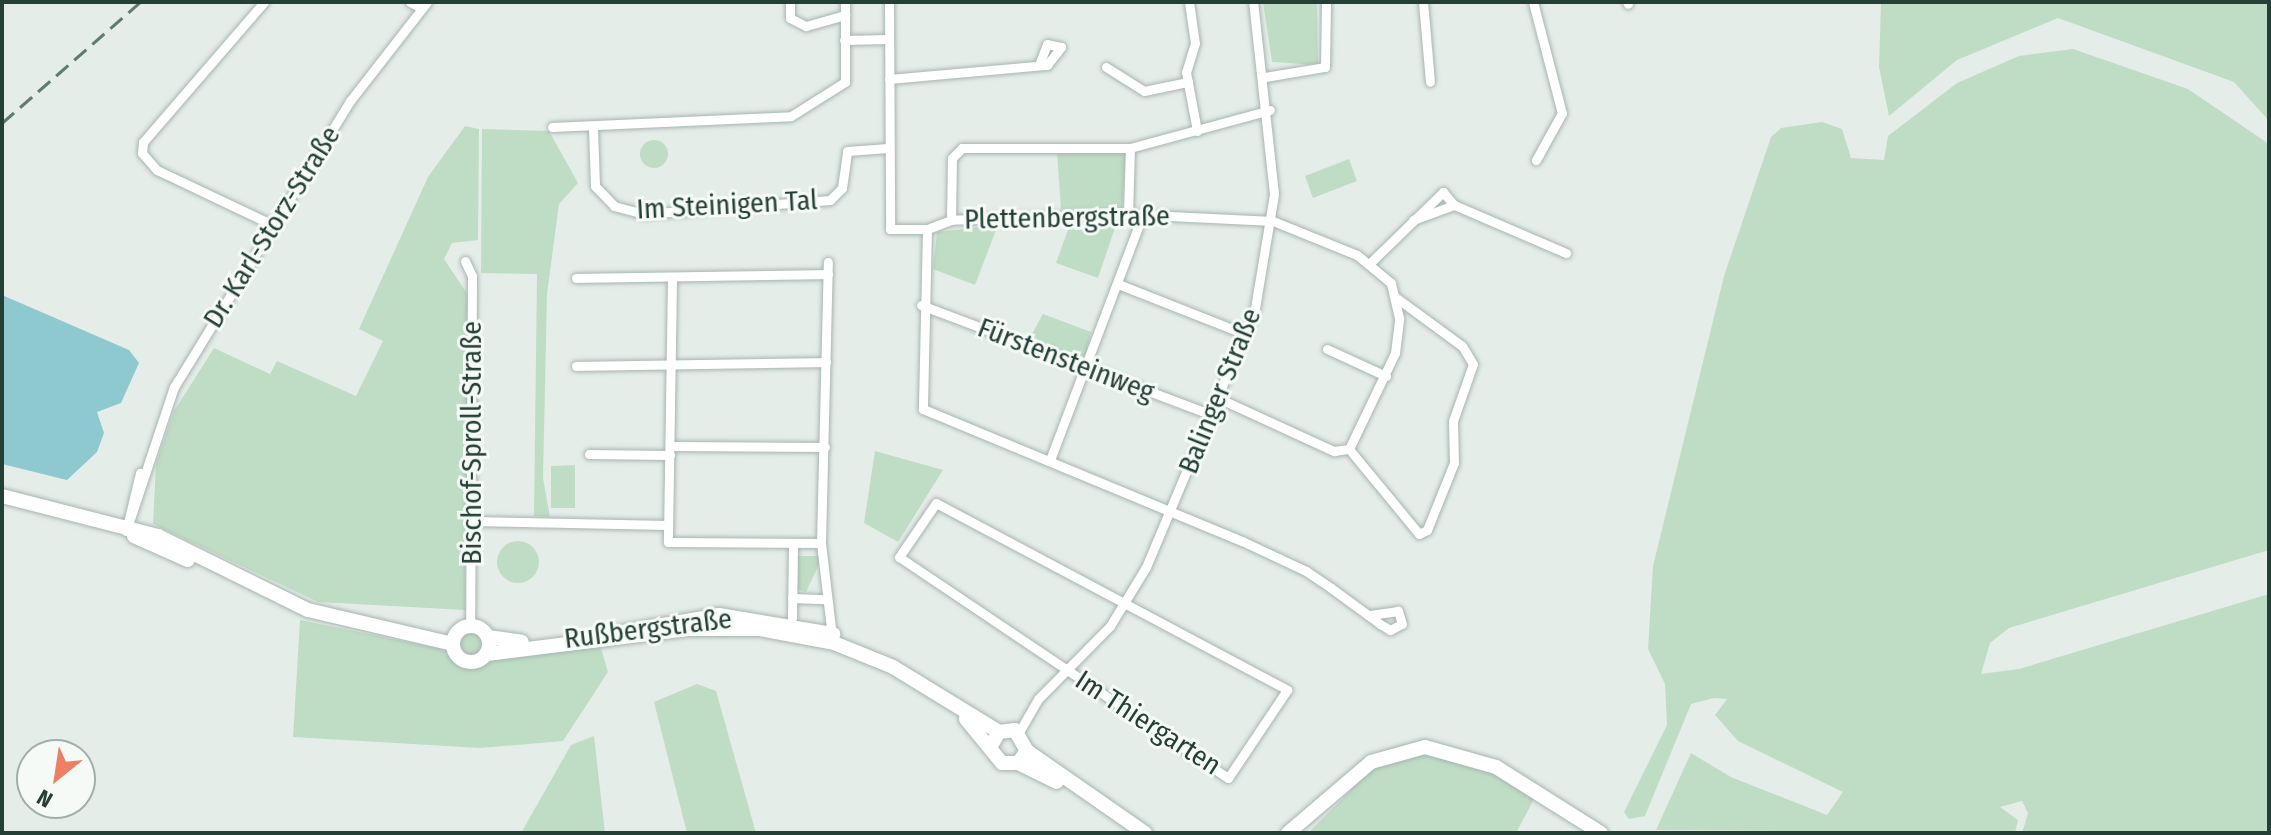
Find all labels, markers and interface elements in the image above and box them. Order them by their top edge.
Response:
street label: Dr. Karl-Storz-Straße [196,120,348,334]
street label: Im Steinigen Tal [636,183,818,227]
street label: Plettenbergstraße [964,199,1170,237]
street label: Balinger Straße [1172,303,1268,479]
street label: Fürstensteinweg [973,311,1159,409]
street label: Bischof-Sproll-Straße [455,321,489,565]
street label: Rußbergstraße [562,602,734,656]
street label: Im Thiergarten [1069,663,1227,783]
north arrow [16,739,96,819]
text: N [32,783,57,813]

